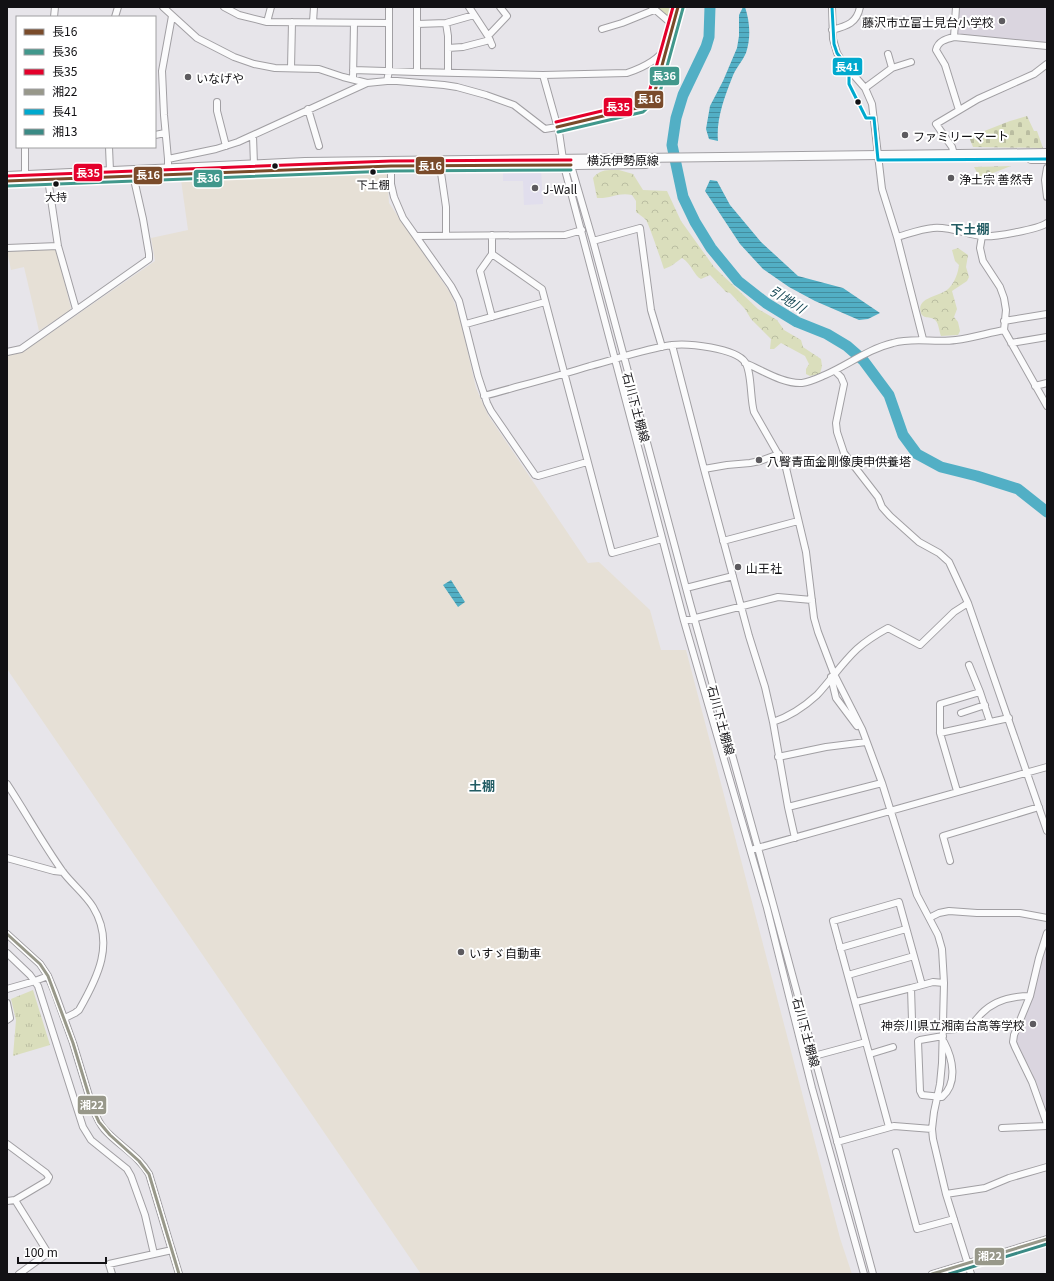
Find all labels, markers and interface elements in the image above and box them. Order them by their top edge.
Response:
place label: 藤沢市立富士見台小学校 [862,13,994,30]
legend [16,16,156,148]
marker: 藤沢市立富士見台小学校 [997,16,1007,26]
text: 長16 [52,22,78,39]
text: 長36 [52,42,78,59]
line badge: 長41 [832,57,863,76]
text: 長41 [835,58,859,74]
text: 長35 [52,62,78,79]
line badge: 長36 [649,66,680,86]
text: 長36 [652,67,676,83]
place label: いなげや [196,69,244,86]
marker: いなげや [183,72,193,82]
text: 湘22 [52,82,78,99]
line badge: 長16 [634,90,664,109]
text: 長16 [637,90,661,106]
line badge: 長35 [603,97,633,117]
unlabelled marker [853,97,863,107]
text: 長35 [606,98,630,114]
text: 長41 [52,102,77,119]
text: 湘13 [52,122,77,139]
place label: ファミリーマート [913,127,1009,144]
marker: ファミリーマート [900,130,910,140]
street label: 横浜伊勢原線 [587,151,659,168]
line badge: 長16 [415,156,445,175]
text: 長16 [418,157,442,173]
unlabelled marker [270,161,280,171]
line badge: 長35 [73,163,103,182]
text: 長35 [76,164,100,180]
line badge: 長16 [133,166,163,185]
text: 長16 [136,166,160,182]
marker: 下土棚 [368,167,378,177]
line badge: 長36 [193,169,223,188]
text: 長36 [196,169,220,185]
place label: 浄土宗 善然寺 [959,170,1034,187]
marker: 浄土宗 善然寺 [946,173,956,183]
place label: 下土棚 [357,176,390,192]
marker: 大持 [51,179,61,189]
place label: J-Wall [543,180,577,197]
marker: J-Wall [530,183,540,193]
place label: 大持 [45,188,67,204]
district label: 下土棚 [950,219,990,238]
water label: 引地川 [766,281,811,318]
street label: 石川下土棚線 [619,370,655,444]
place label: 八臀青面金剛像庚申供養塔 [767,452,911,469]
marker: 八臀青面金剛像庚申供養塔 [754,455,764,465]
place label: 山王社 [746,559,782,576]
marker: 山王社 [733,562,743,572]
street label: 石川下土棚線 [704,683,740,757]
district label: 土棚 [469,776,495,795]
place label: いすゞ自動車 [469,944,541,961]
marker: いすゞ自動車 [456,947,466,957]
street label: 石川下土棚線 [789,995,825,1069]
place label: 神奈川県立湘南台高等学校 [881,1016,1025,1033]
marker: 神奈川県立湘南台高等学校 [1028,1019,1038,1029]
line badge: 湘22 [77,1095,107,1115]
text: 湘22 [80,1096,104,1112]
scale bar [18,1239,106,1265]
text: 100 m [24,1243,58,1260]
line badge: 湘22 [974,1247,1005,1266]
text: 湘22 [978,1247,1002,1263]

